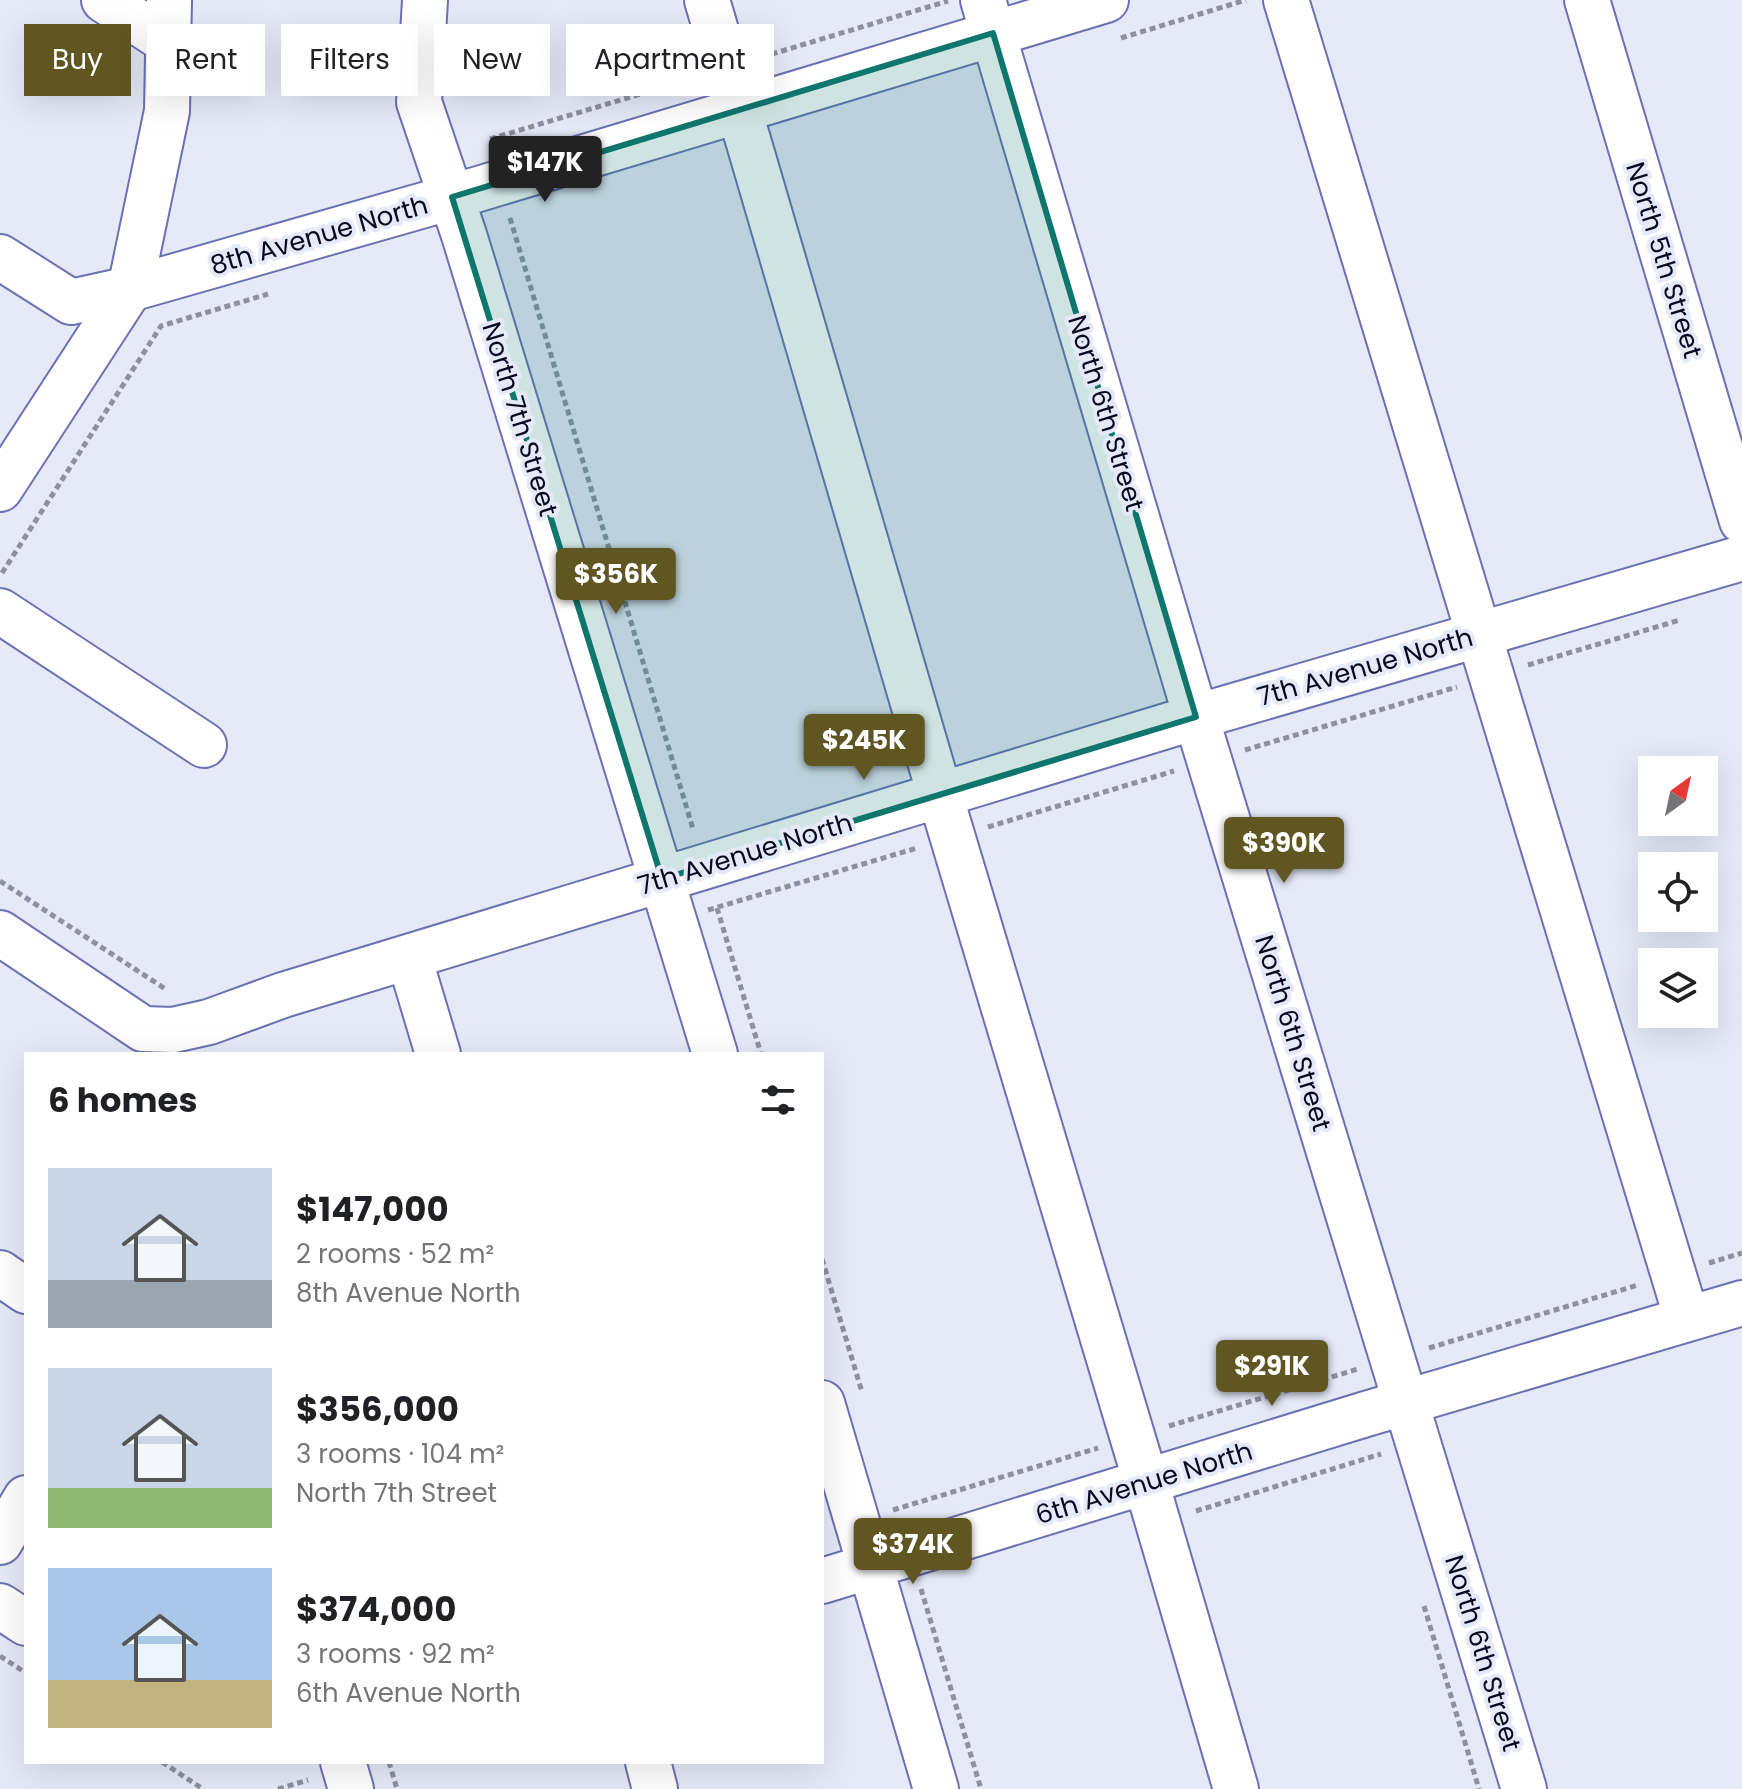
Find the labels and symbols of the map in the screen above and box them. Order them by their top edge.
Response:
pin: $147K [489,136,601,204]
street label: North 5th Street [1617,158,1711,362]
street label: 8th Avenue North [206,187,432,283]
street label: North 6th Street [1059,311,1153,515]
street label: North 7th Street [473,318,567,520]
pin: $356K [560,548,672,616]
street label: 7th Avenue North [1253,619,1477,715]
pin: $245K [808,714,920,782]
north arrow [1638,756,1718,836]
street label: 7th Avenue North [633,804,857,904]
pin: $390K [1228,817,1340,885]
street label: North 6th Street [1246,931,1340,1135]
pin: $291K [1216,1340,1328,1408]
street label: 6th Avenue North [1031,1433,1257,1533]
pin: $374K [857,1518,969,1586]
street label: North 6th Street [1436,1551,1530,1755]

